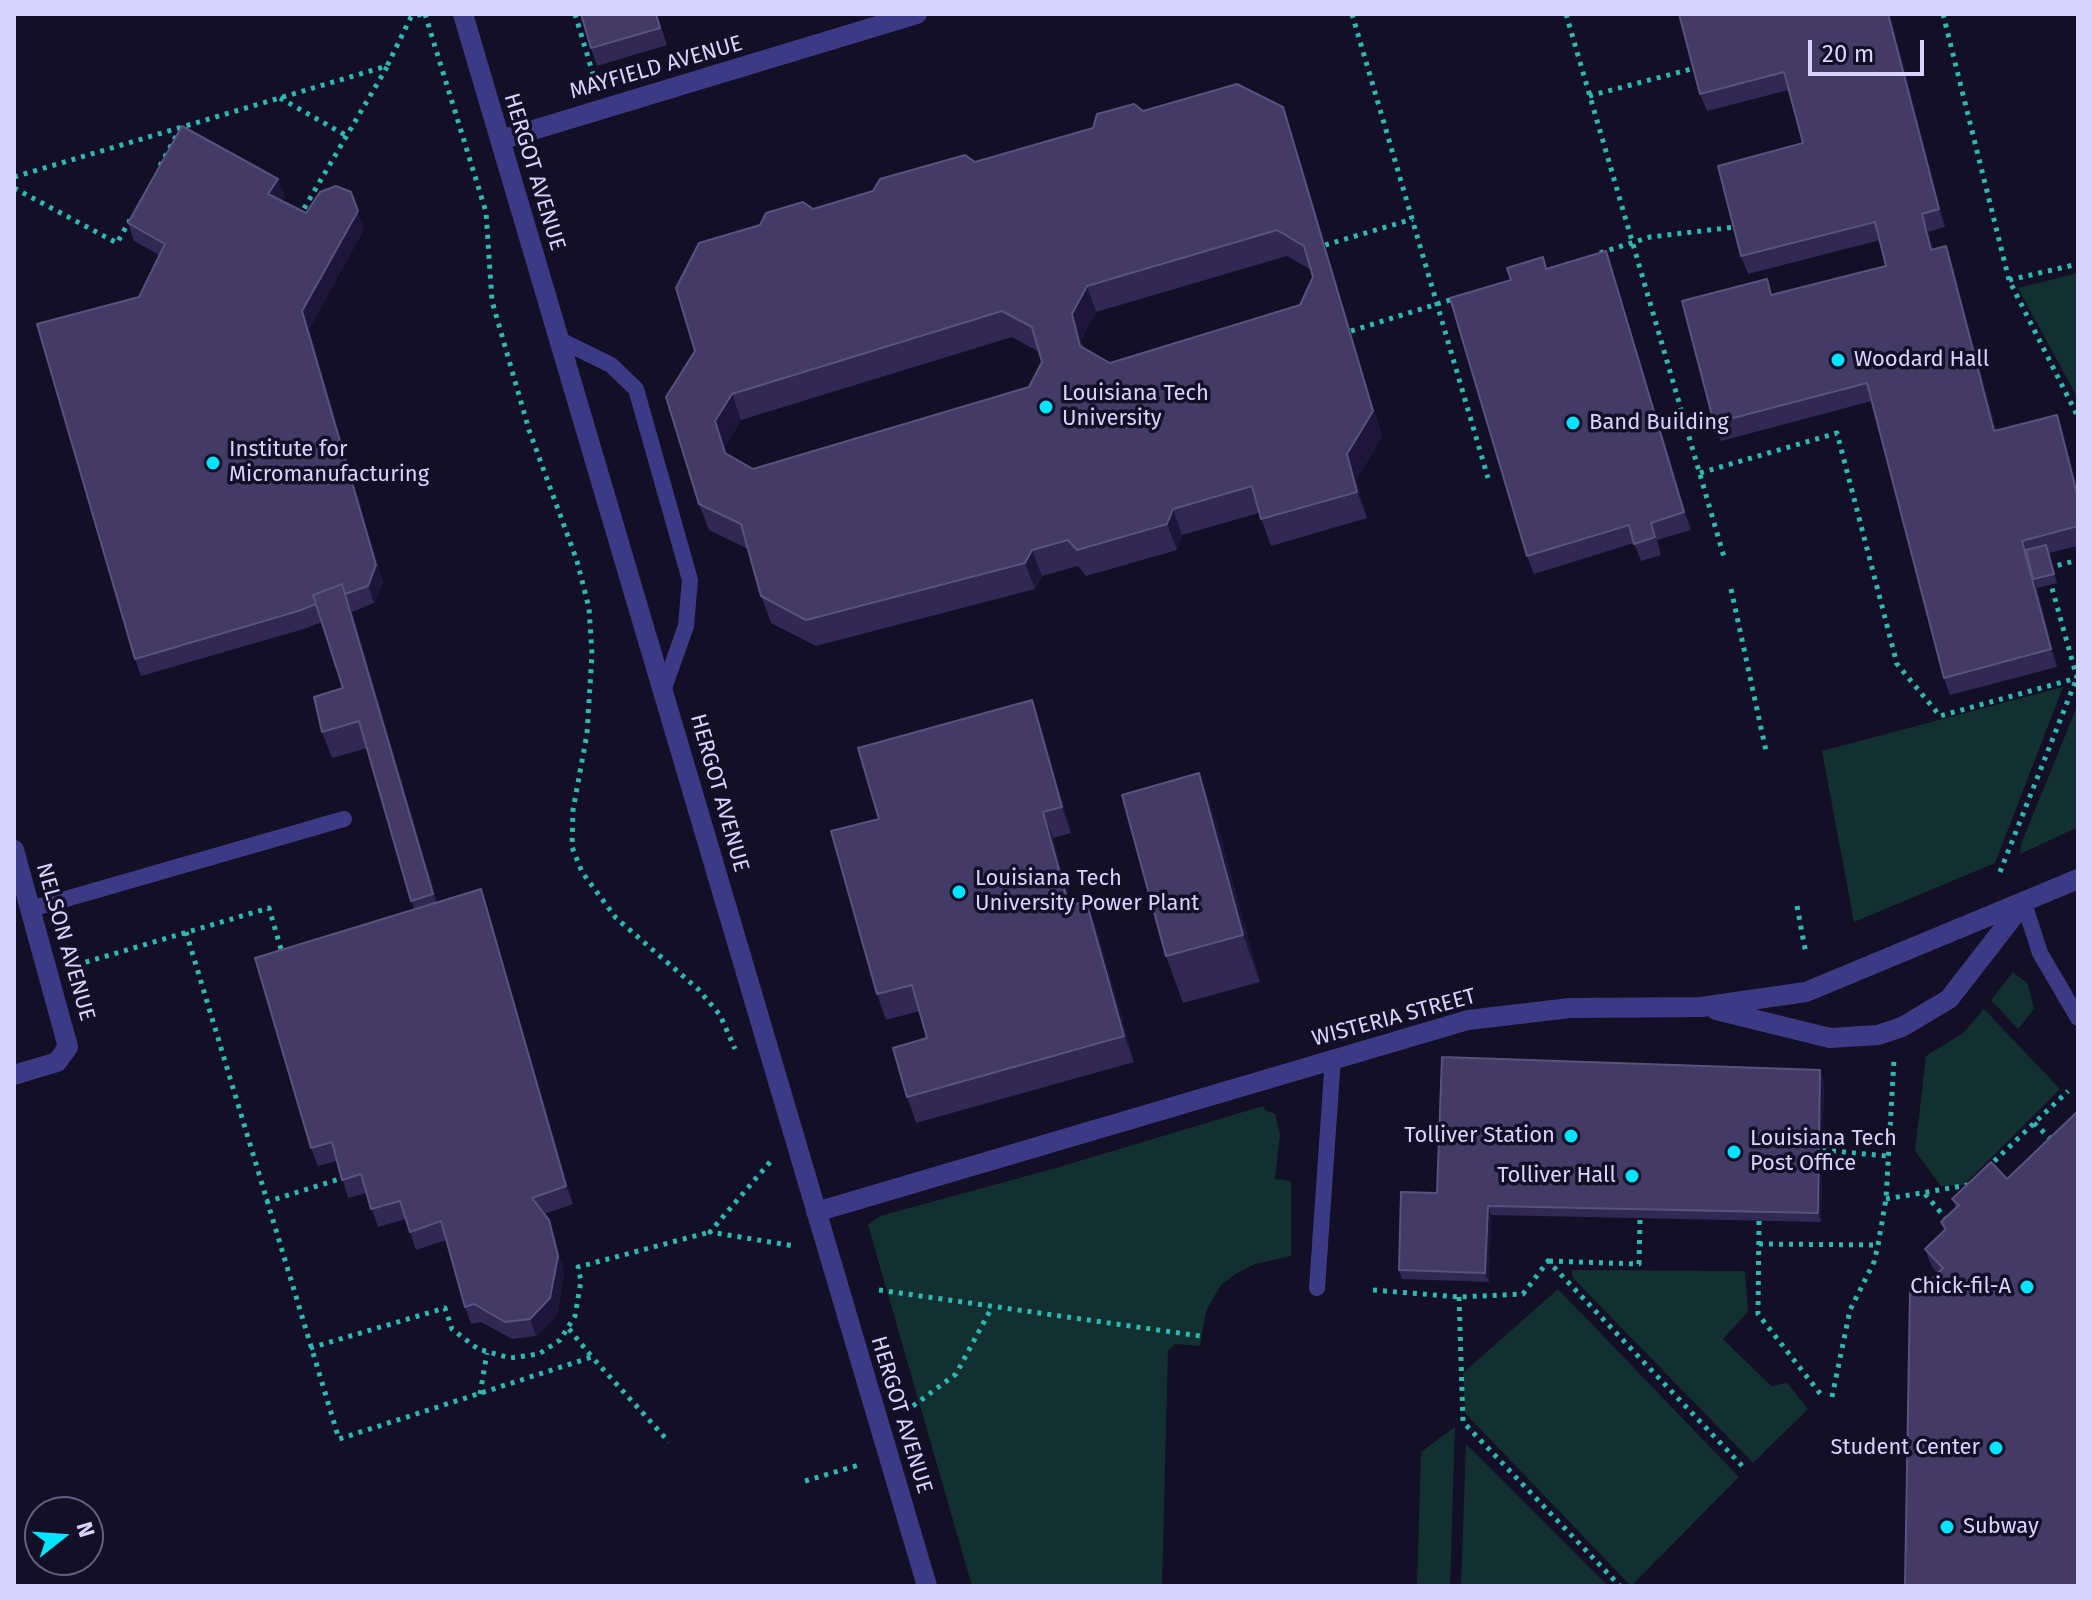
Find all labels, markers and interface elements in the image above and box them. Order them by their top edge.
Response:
scale bar [1812,24,1928,74]
street label: MAYFIELD AVENUE [567,31,745,105]
text: 20 m [1822,40,1874,68]
street label: HERGOT AVENUE [498,90,570,254]
place label: Woodard Hall [1854,347,1989,373]
marker: Woodard Hall [1829,351,1847,369]
place label: Louisiana Tech University [1062,381,1209,432]
marker: Louisiana Tech University [1037,398,1055,416]
place label: Band Building [1589,410,1729,436]
marker: Band Building [1564,414,1582,432]
place label: Institute for Micromanufacturing [229,437,429,488]
marker: Institute for Micromanufacturing [204,454,222,472]
street label: HERGOT AVENUE [684,711,754,875]
street label: NELSON AVENUE [30,860,100,1024]
place label: Louisiana Tech University Power Plant [975,866,1199,918]
marker: Louisiana Tech University Power Plant [950,883,968,901]
street label: WISTERIA STREET [1309,983,1479,1053]
place label: Tolliver Station [1404,1123,1555,1149]
place label: Louisiana Tech Post Office [1750,1126,1897,1178]
marker: Tolliver Station [1562,1127,1580,1145]
marker: Louisiana Tech Post Office [1725,1143,1743,1161]
place label: Tolliver Hall [1497,1163,1616,1189]
marker: Tolliver Hall [1623,1167,1641,1185]
place label: Chick-fil-A [1910,1274,2011,1300]
marker: Chick-fil-A [2018,1278,2036,1296]
street label: HERGOT AVENUE [865,1333,937,1497]
place label: Student Center [1831,1435,1980,1461]
marker: Student Center [1987,1439,2005,1457]
north arrow [24,1496,104,1576]
place label: Subway [1963,1514,2039,1540]
text: N [70,1518,101,1540]
marker: Subway [1938,1518,1956,1536]

